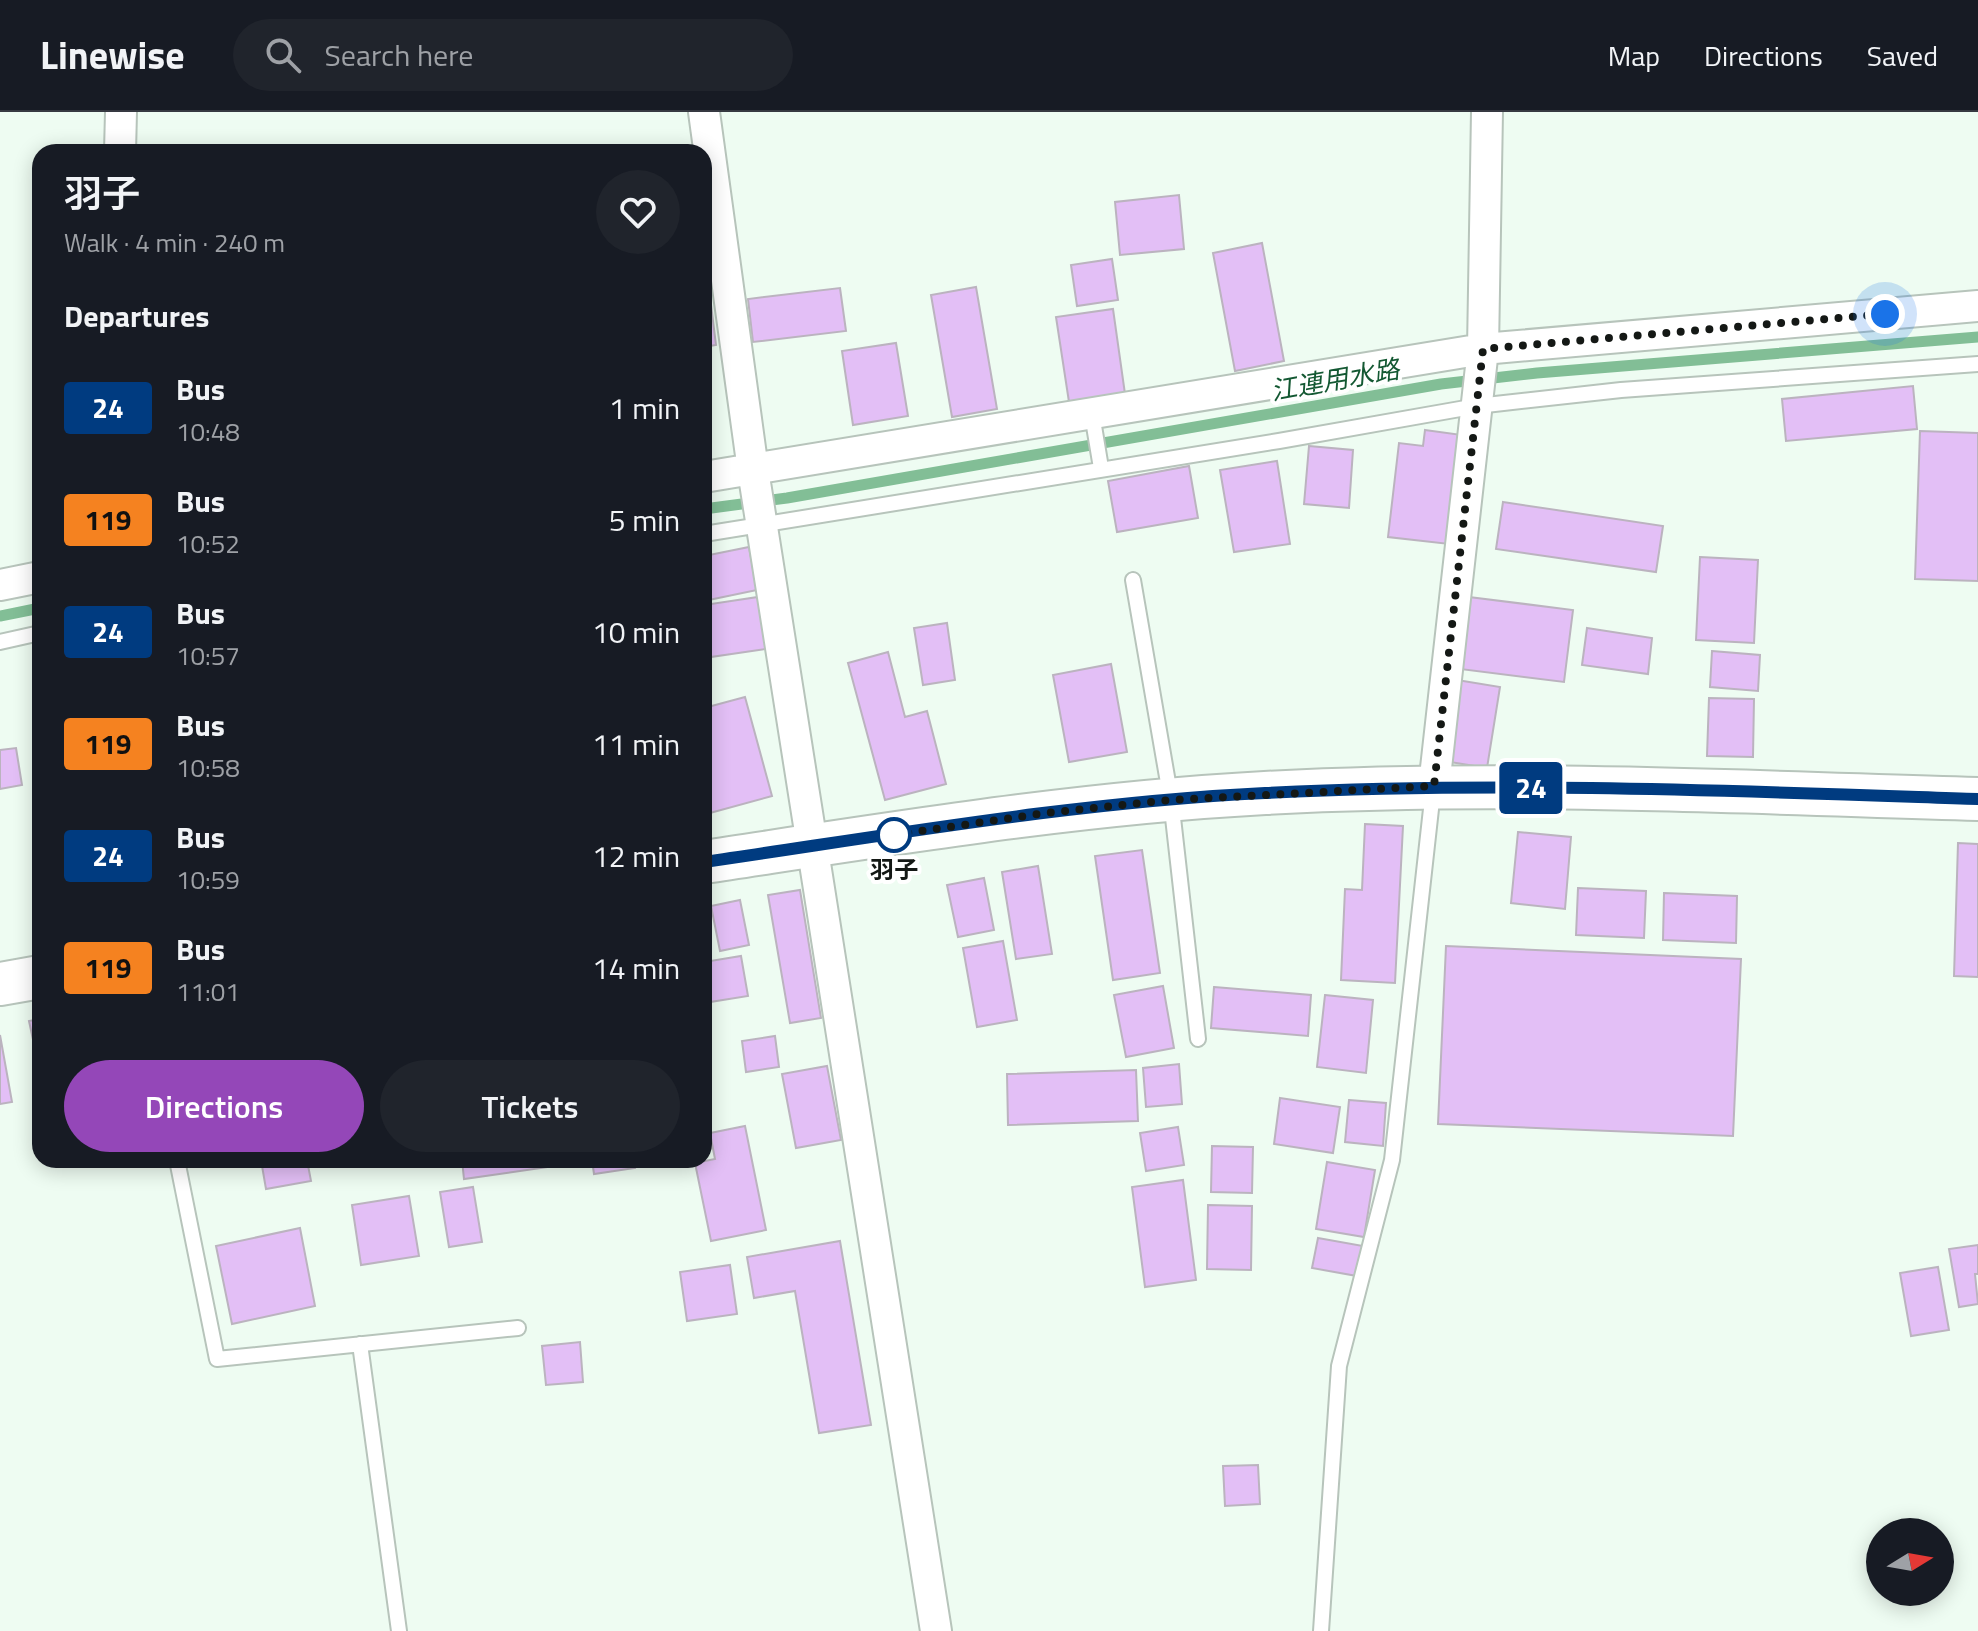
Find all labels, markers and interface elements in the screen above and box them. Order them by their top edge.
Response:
search box [233,19,793,91]
text: Linewise [40,26,185,84]
text: Search here [325,32,473,78]
icon: search [261,33,305,77]
text: Map [1608,34,1660,77]
text: Directions [1704,34,1823,77]
text: Saved [1867,34,1938,77]
text: 羽子 [64,164,140,222]
button: heart [596,170,680,254]
text: Walk · 4 min · 240 m [64,223,285,262]
text: Departures [64,293,209,339]
your location [1865,294,1905,334]
water label: 江連用水路 [1268,349,1404,410]
text: Bus [176,366,225,412]
text: 1 min [609,385,680,431]
text: 24 [92,386,124,429]
text: 10:48 [176,412,240,451]
text: Bus [176,478,225,524]
text: 5 min [609,497,680,543]
text: 119 [84,498,132,541]
text: 10:52 [176,524,240,563]
text: Bus [176,590,225,636]
text: 10 min [592,609,680,655]
text: 24 [92,610,124,653]
text: 10:57 [176,636,240,675]
text: Bus [176,702,225,748]
text: 11 min [592,721,680,767]
text: 119 [84,722,132,765]
text: 10:58 [176,748,240,787]
line badge: 24 [1495,762,1567,814]
text: 24 [1515,766,1547,809]
text: Bus [176,814,225,860]
marker: 羽子 [877,818,911,852]
text: 12 min [592,833,680,879]
text: 24 [92,834,124,877]
place label: 羽子 [870,851,918,887]
text: 10:59 [176,860,240,899]
text: Bus [176,926,225,972]
text: 14 min [592,945,680,991]
text: 119 [84,946,132,989]
text: 11:01 [176,972,240,1011]
button: Directions [64,1060,364,1152]
button: Tickets [380,1060,680,1152]
north arrow [1866,1518,1954,1606]
map controls [1866,1518,1954,1606]

